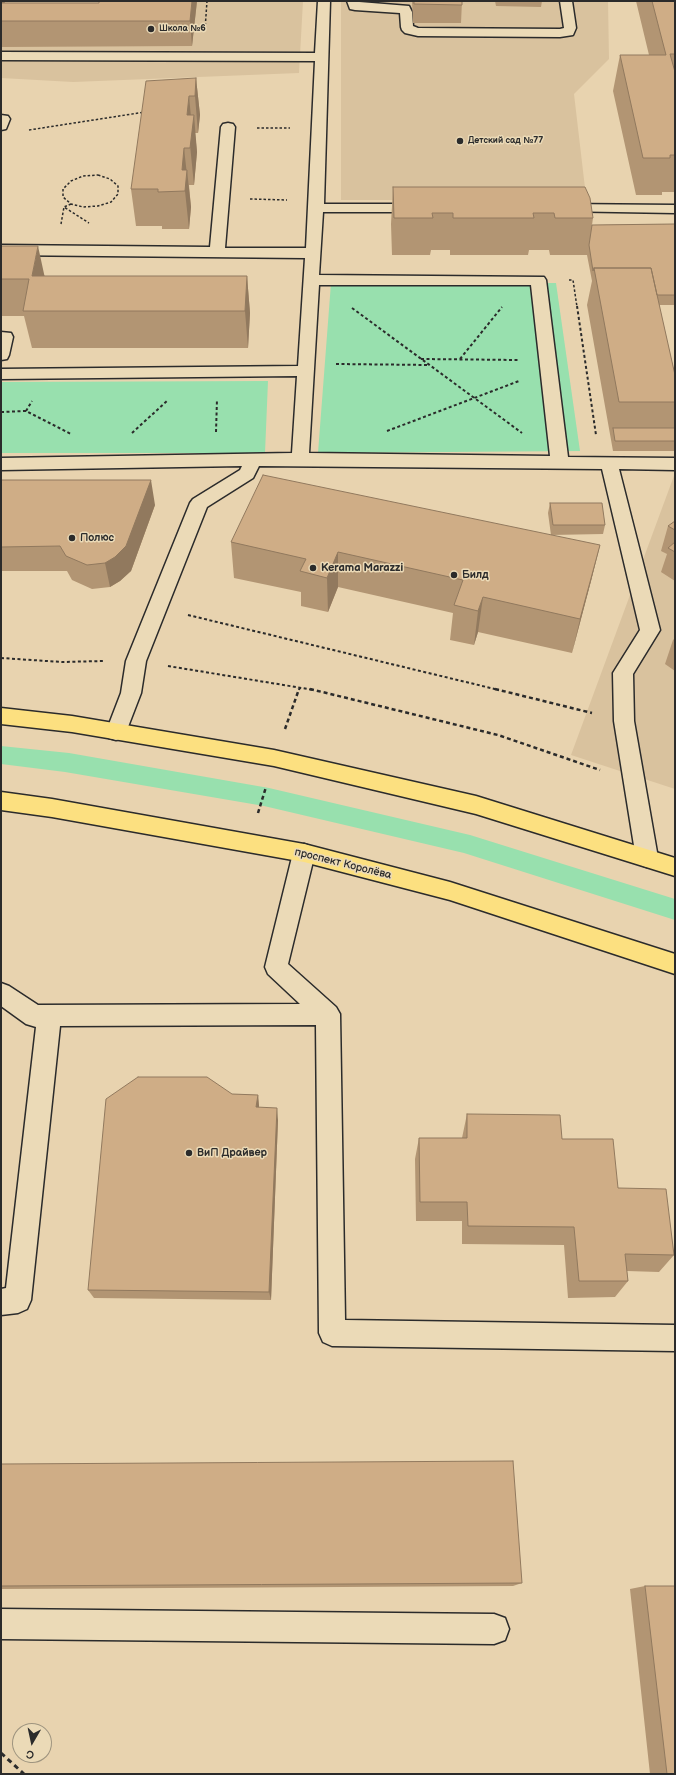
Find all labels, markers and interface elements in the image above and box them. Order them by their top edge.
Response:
marker: Школа №6 [146,24,156,34]
place label: Школа №6 [159,24,206,34]
marker: Детский сад №77 [455,136,465,146]
place label: Детский сад №77 [468,136,543,146]
place label: Полюс [80,531,114,545]
marker: Полюс [67,533,77,543]
place label: Kerama Marazzi [321,561,403,575]
marker: Kerama Marazzi [308,563,318,573]
place label: Билд [462,568,489,582]
marker: Билд [449,570,459,580]
street label: проспект Королёва [293,846,393,882]
place label: ВиП Драйвер [197,1146,267,1160]
marker: ВиП Драйвер [184,1148,194,1158]
north arrow [12,1723,52,1763]
text: С [25,1747,35,1761]

